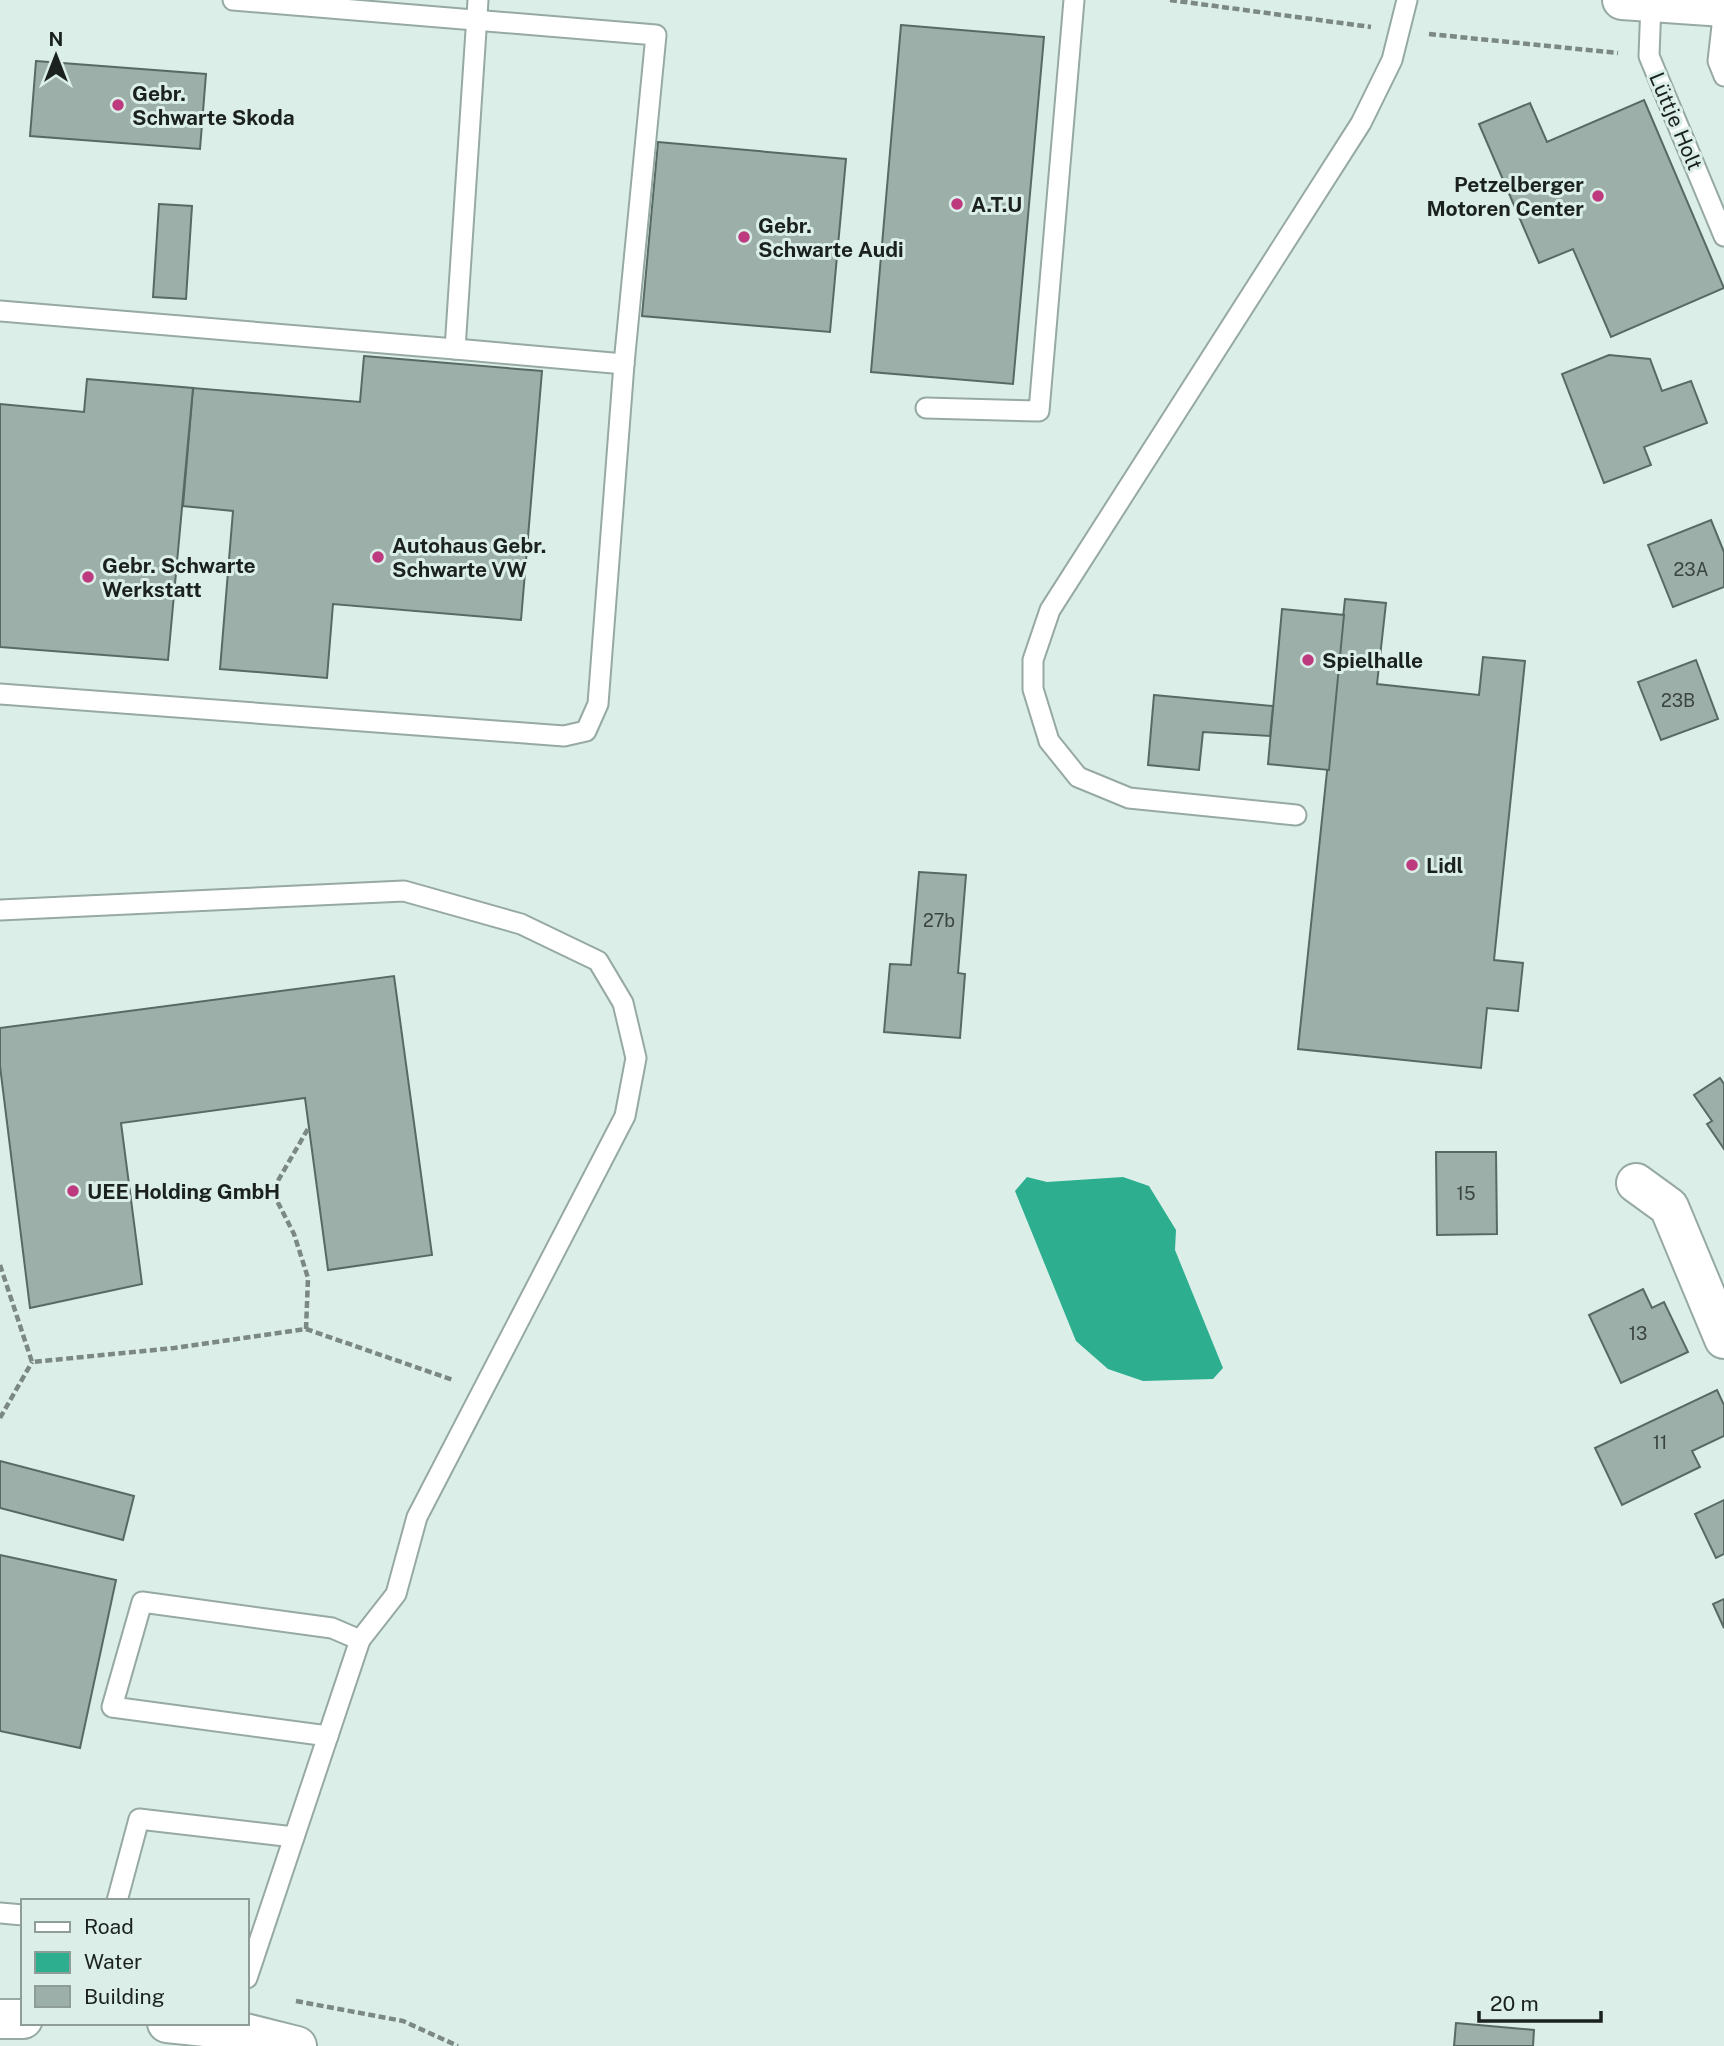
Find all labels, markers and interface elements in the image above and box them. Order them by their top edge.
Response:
north arrow [21,21,91,91]
text: N [49,28,63,50]
street label: Lüttje Holt [1644,68,1708,174]
place label: Gebr. Schwarte Skoda [132,81,295,130]
marker: Gebr. Schwarte Skoda [110,97,126,113]
place label: Petzelberger Motoren Center [1426,172,1584,221]
marker: Petzelberger Motoren Center [1590,188,1606,204]
place label: A.T.U [971,192,1022,217]
marker: A.T.U [949,196,965,212]
place label: Gebr. Schwarte Audi [758,213,904,262]
marker: Gebr. Schwarte Audi [736,229,752,245]
place label: Autohaus Gebr. Schwarte VW [392,533,546,582]
marker: Autohaus Gebr. Schwarte VW [370,549,386,565]
place label: Gebr. Schwarte Werkstatt [102,553,256,602]
house number: 23A [1674,559,1709,580]
marker: Gebr. Schwarte Werkstatt [80,569,96,585]
place label: Spielhalle [1322,648,1423,673]
marker: Spielhalle [1300,652,1316,668]
house number: 23B [1661,690,1695,711]
place label: Lidl [1426,853,1464,878]
marker: Lidl [1404,857,1420,873]
house number: 27b [923,910,955,931]
place label: UEE Holding GmbH [87,1179,280,1204]
marker: UEE Holding GmbH [65,1183,81,1199]
house number: 15 [1457,1183,1475,1204]
house number: 13 [1629,1323,1647,1344]
house number: 11 [1653,1432,1667,1453]
legend [21,1899,248,2025]
text: Road [84,1914,134,1939]
text: Water [84,1949,142,1974]
scale bar [1479,1980,1602,2024]
text: Building [84,1984,165,2009]
text: 20 m [1490,1991,1539,2016]

